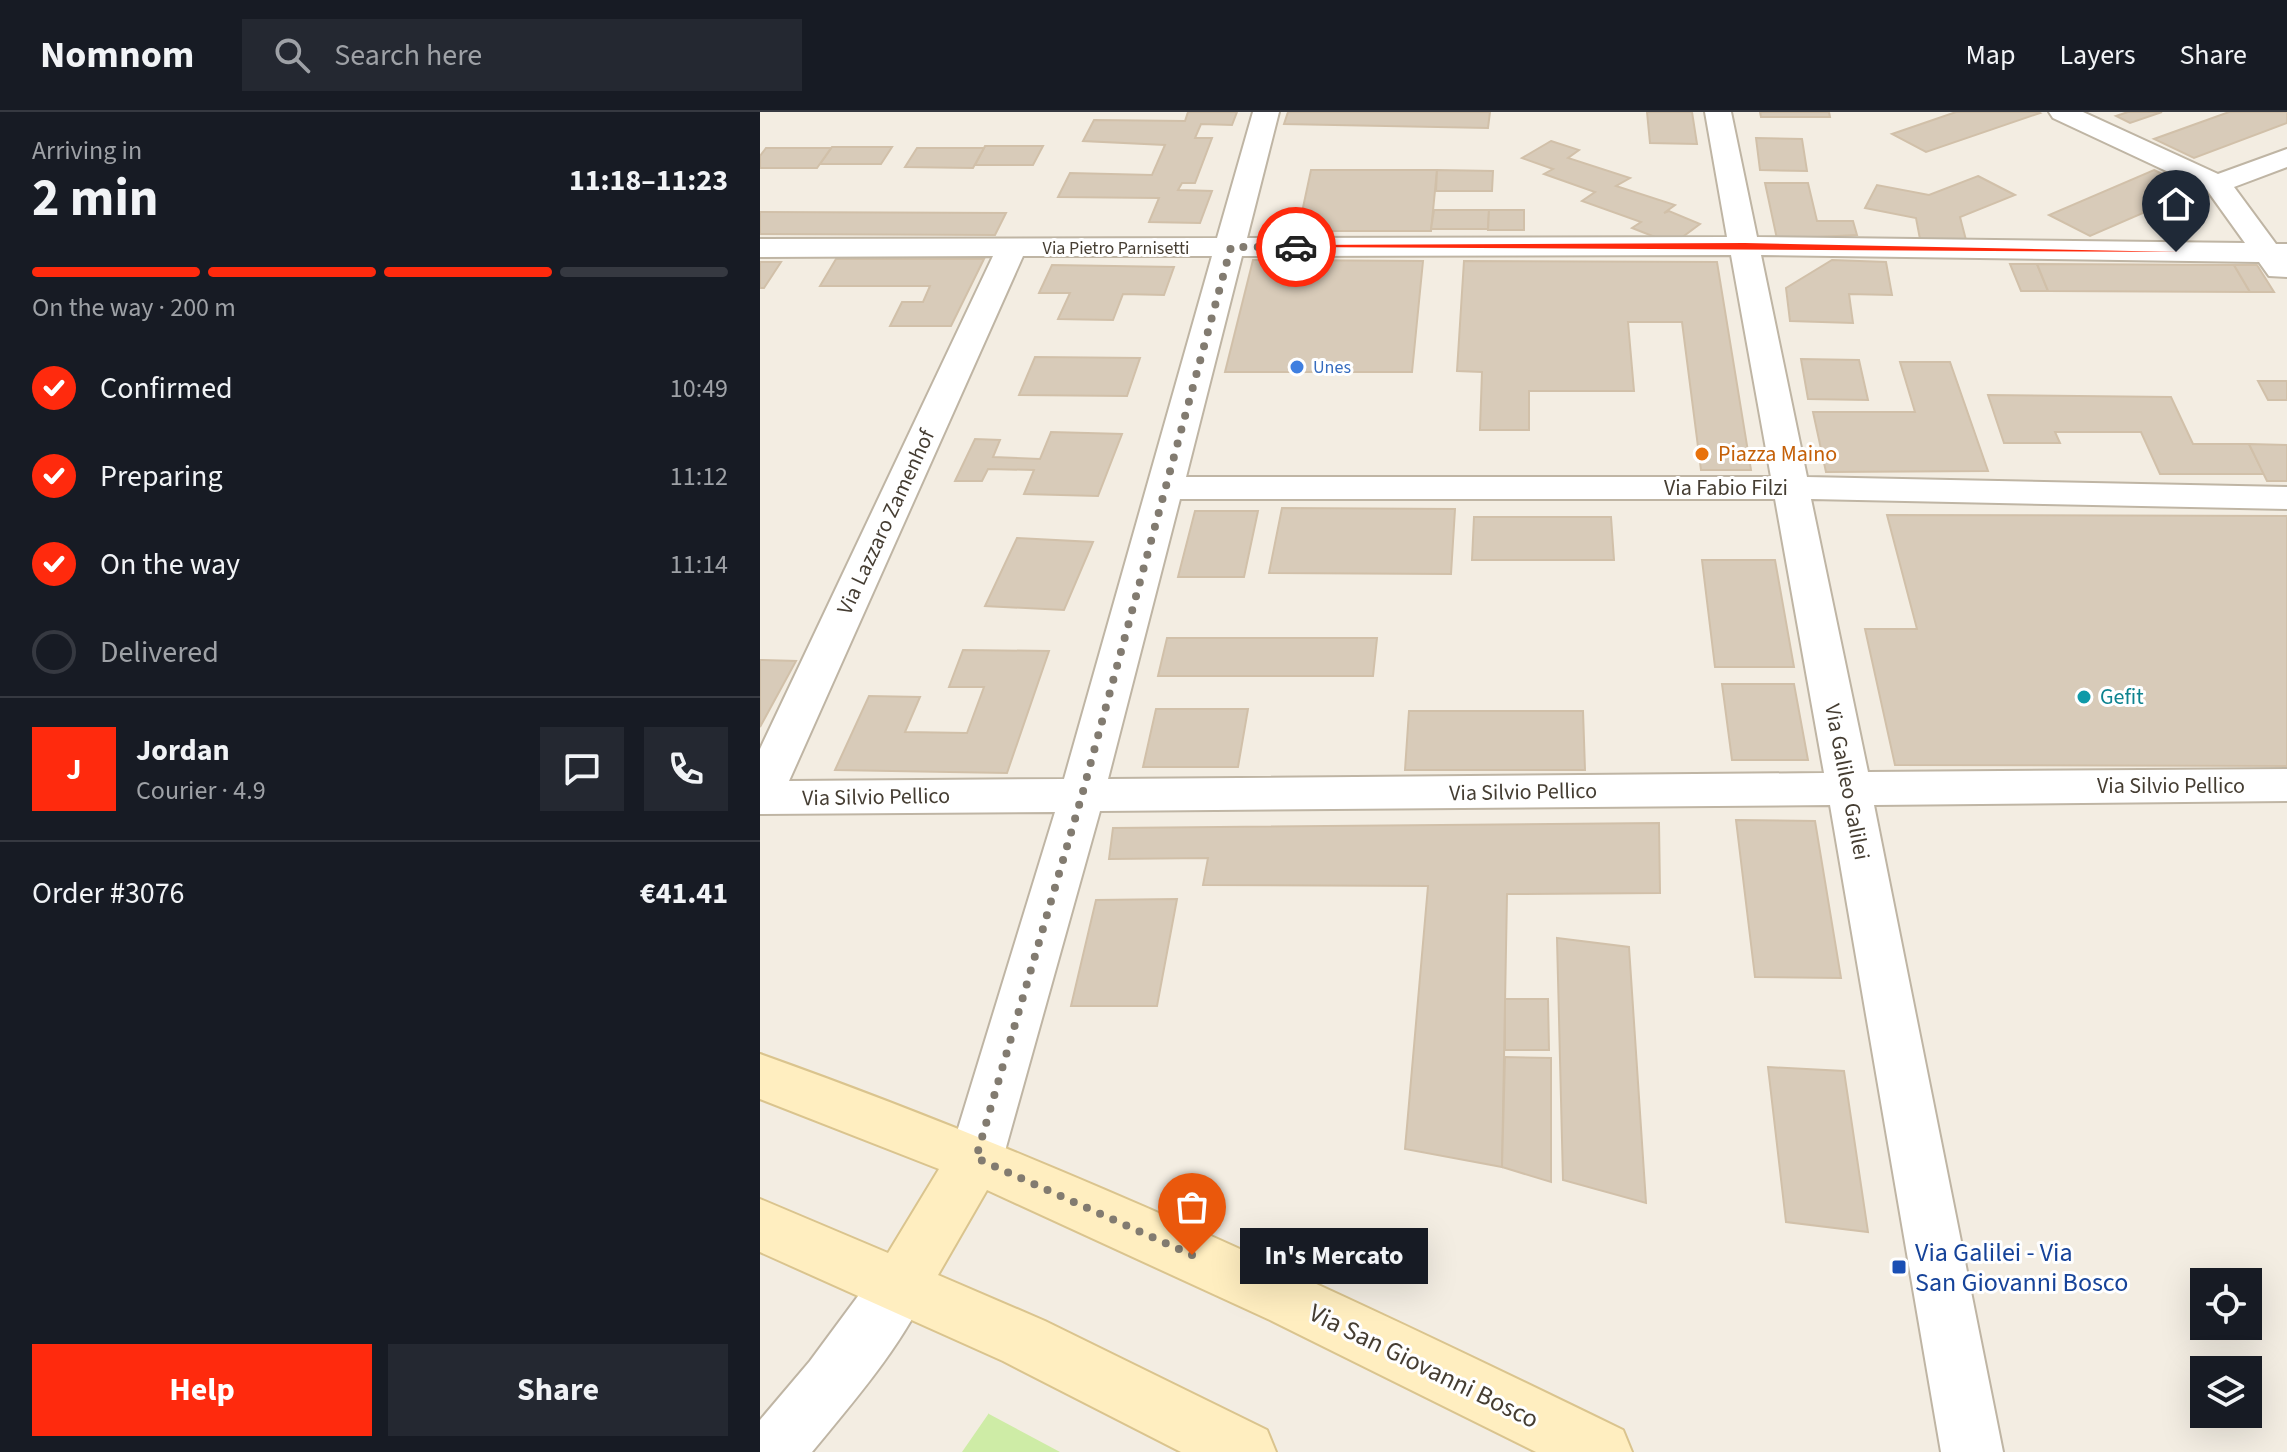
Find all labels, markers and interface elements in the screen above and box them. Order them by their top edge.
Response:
search box [242,19,802,91]
text: Nomnom [40,28,194,82]
icon: search [270,33,314,77]
text: Search here [334,34,482,77]
text: Map [1965,35,2015,75]
text: Layers [2059,35,2135,75]
text: Share [2179,35,2247,75]
text: Arriving in [32,132,142,169]
text: 11:18–11:23 [569,159,728,202]
text: 2 min [32,162,159,236]
pin [2142,170,2210,252]
icon: home [2154,182,2198,226]
courier [1256,207,1336,287]
icon: car [1274,225,1318,269]
street label: Via Pietro Parnisetti [1043,236,1189,261]
text: On the way · 200 m [32,289,236,326]
place label: Unes [1313,355,1351,380]
marker: Unes [1288,358,1306,376]
icon: check [32,366,76,410]
text: Confirmed [100,367,233,410]
text: 10:49 [670,370,728,407]
street label: Via Lazzaro Zamenhof [829,423,944,620]
place label: Piazza Maino [1718,438,1837,470]
marker: Piazza Maino [1693,445,1711,463]
icon: check [32,454,76,498]
text: Preparing [100,455,223,498]
text: 11:12 [670,458,728,495]
street label: Via Fabio Filzi [1664,472,1788,504]
icon: check [32,542,76,586]
text: On the way [100,543,240,586]
text: 11:14 [670,546,728,583]
text: Delivered [100,631,219,674]
place label: Gefit [2100,681,2144,713]
marker: Gefit [2075,688,2093,706]
street label: Via Galileo Galilei [1816,701,1878,863]
button: chat [540,727,624,811]
button: phone [644,727,728,811]
text: Jordan [136,729,230,772]
text: J [66,748,82,791]
street label: Via Silvio Pellico [2097,770,2245,802]
text: Courier · 4.9 [136,772,266,809]
street label: Via Silvio Pellico [1449,775,1597,809]
street label: Via Silvio Pellico [802,780,950,814]
text: Order #3076 [32,872,185,915]
text: €41.41 [640,872,728,915]
pin [1158,1173,1226,1255]
icon: bag [1170,1185,1214,1229]
callout: In's Mercato [1240,1227,1428,1283]
place label: Via Galilei - Via San Giovanni Bosco [1915,1234,2128,1301]
text: In's Mercato [1264,1237,1404,1274]
marker: Via Galilei - Via San Giovanni Bosco [1890,1258,1908,1276]
map controls [2190,1268,2262,1428]
button: locate [2190,1268,2262,1340]
street label: Via San Giovanni Bosco [1303,1294,1545,1438]
button: Help [32,1344,372,1436]
button: Share [388,1344,728,1436]
button: layers [2190,1356,2262,1428]

